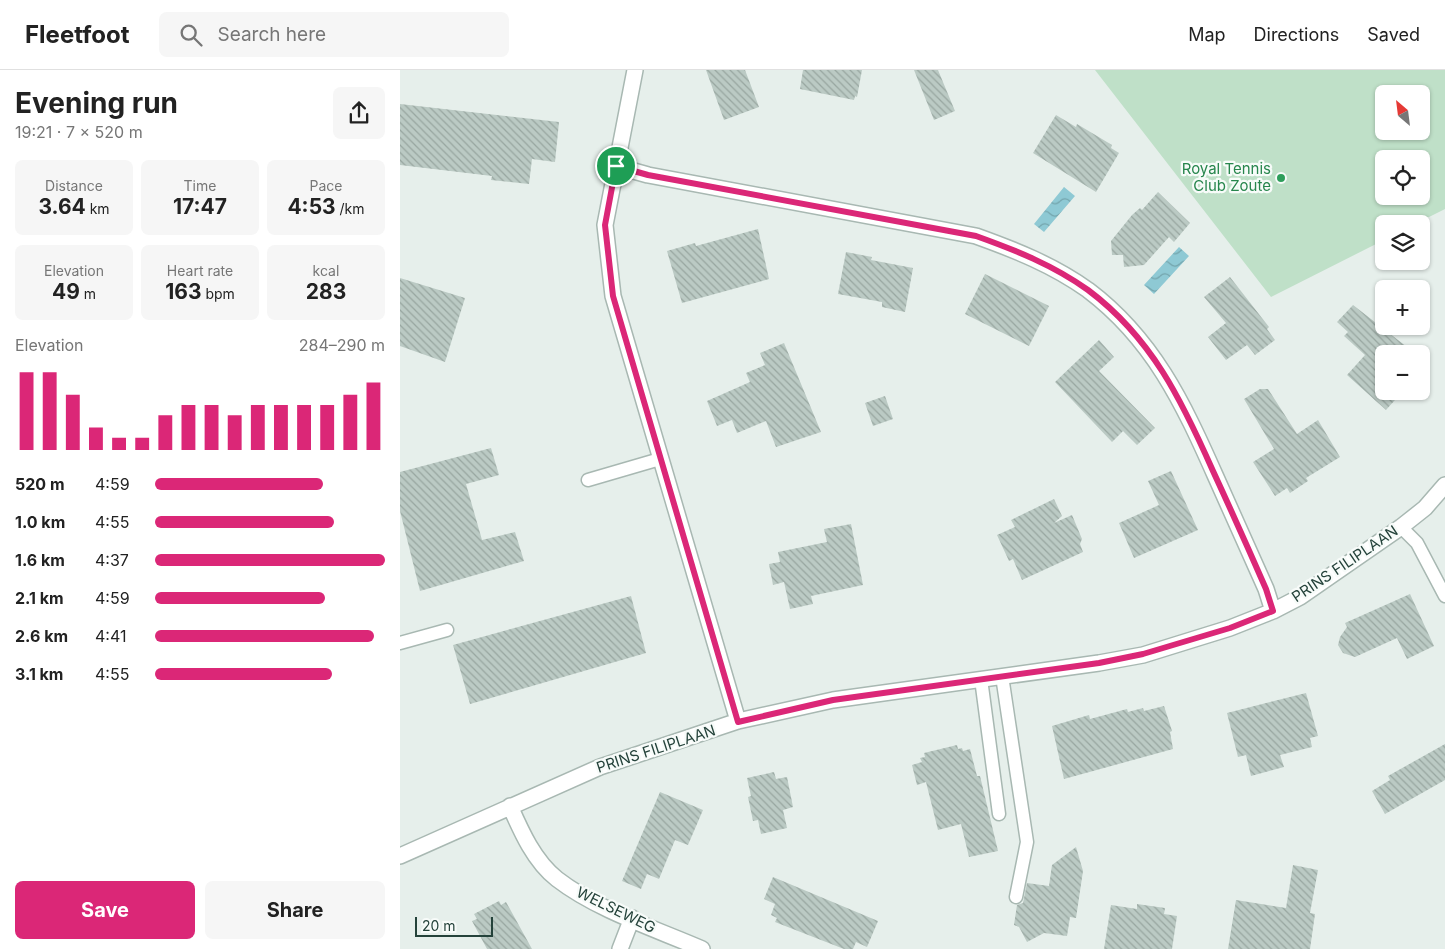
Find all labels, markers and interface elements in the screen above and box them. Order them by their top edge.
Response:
search box [159,12,509,57]
text: Fleetfoot [25,20,129,49]
icon: search [177,21,205,49]
text: Search here [217,23,326,46]
text: Map [1188,24,1226,45]
text: Directions [1254,24,1339,45]
text: Saved [1367,24,1420,45]
north arrow [1375,85,1430,140]
map controls [1375,85,1430,400]
text: Evening run [15,86,178,120]
button: share [333,87,385,139]
text: 19:21 · 7 × 520 m [15,122,143,142]
pin [595,145,637,187]
button: locate [1375,150,1430,205]
icon: arrive [602,152,630,180]
place label: Royal Tennis Club Zoute [1182,159,1271,195]
marker: Royal Tennis Club Zoute [1275,172,1287,184]
text: Distance [45,177,103,194]
text: Time [184,177,216,194]
text: Pace [310,177,342,194]
text: 3.64 [38,194,86,219]
text: 17:47 [173,194,227,219]
text: 4:53 [287,194,336,219]
text: km [86,200,110,217]
text: /km [336,200,365,217]
button: layers [1375,215,1430,270]
text: Elevation [44,262,104,279]
text: Heart rate [167,262,233,279]
text: kcal [313,262,339,279]
text: 49 [52,279,80,304]
text: 163 [165,279,201,304]
text: 283 [306,279,346,304]
button: + [1375,280,1430,335]
text: m [80,285,96,302]
text: bpm [201,285,235,302]
text: Elevation [15,335,84,355]
text: 284–290 m [299,335,385,355]
button: − [1375,345,1430,400]
text: 520 m [15,474,64,494]
text: 4:59 [95,474,130,494]
text: 1.0 km [15,512,65,532]
text: 4:55 [95,512,129,532]
street label: PRINS FILIPLAAN [1288,521,1401,606]
text: 1.6 km [15,550,65,570]
text: 4:37 [95,550,129,570]
text: 2.1 km [15,588,64,608]
text: 4:59 [95,588,130,608]
text: 2.6 km [15,626,68,646]
text: 4:41 [95,626,126,646]
text: 3.1 km [15,664,63,684]
text: 4:55 [95,664,129,684]
street label: PRINS FILIPLAAN [594,720,718,777]
button: Save [15,881,195,939]
button: Share [205,881,385,939]
street label: WELSEWEG [573,882,659,937]
scale bar [415,914,492,937]
text: 20 m [422,917,456,934]

